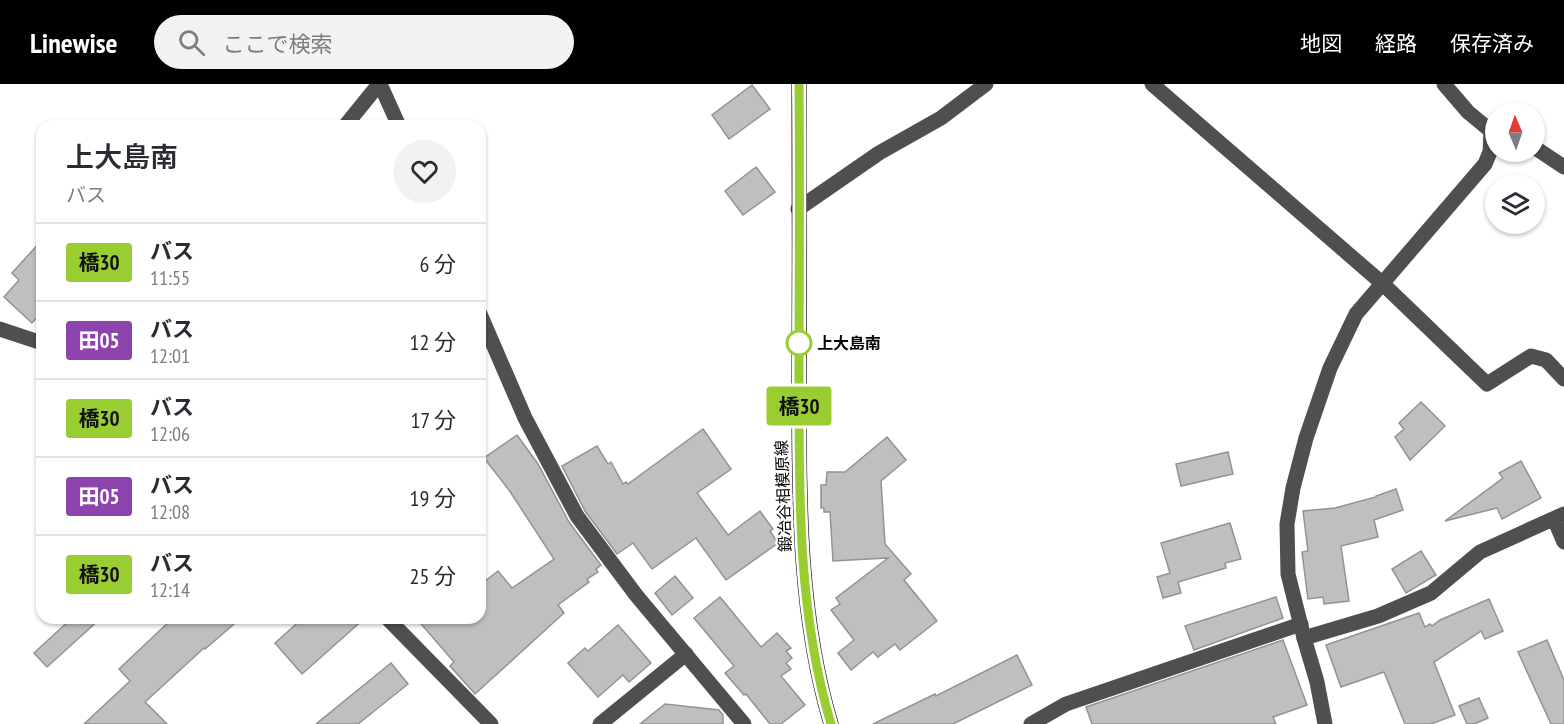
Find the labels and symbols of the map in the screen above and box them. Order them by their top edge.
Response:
north arrow [1485,102,1545,162]
marker: 上大島南 [786,330,812,356]
place label: 上大島南 [817,333,881,353]
line badge: 橋30 [764,386,834,426]
street label: 鍛冶谷相模原線 [771,440,795,552]

